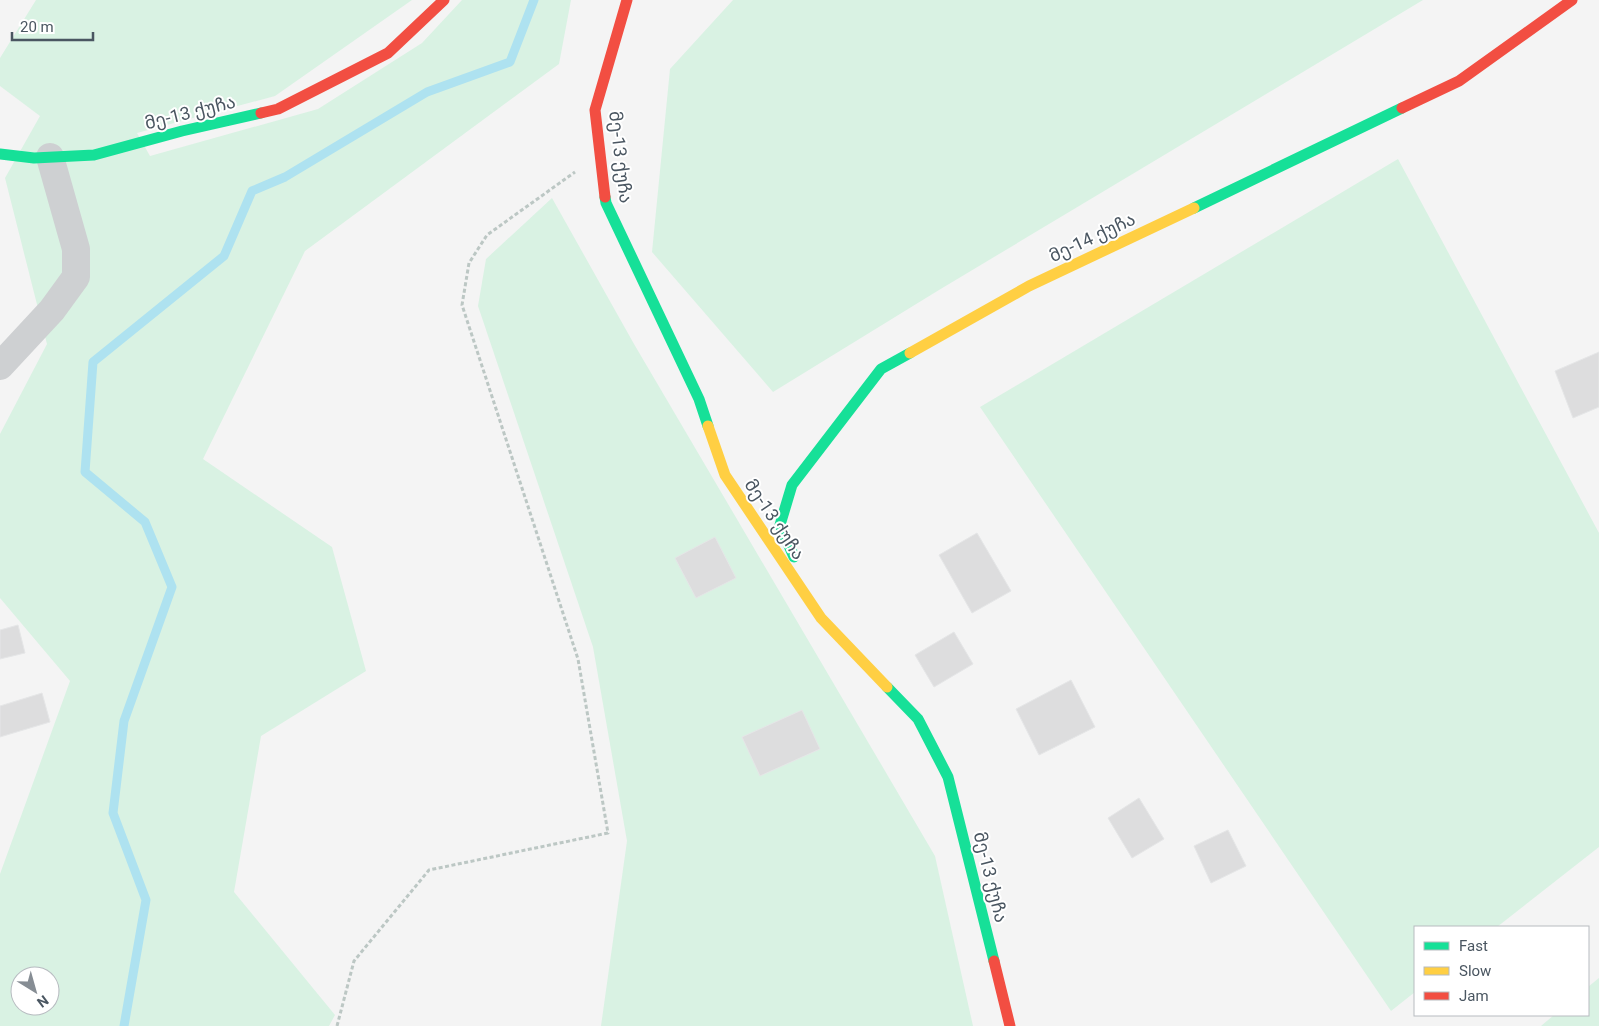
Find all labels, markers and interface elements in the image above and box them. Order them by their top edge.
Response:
scale bar [12,10,94,42]
text: 20 m [20,18,54,36]
street label: მე-13 ქუჩა [142,91,238,134]
street label: მე-13 ქუჩა [604,110,637,204]
street label: მე-14 ქუჩა [1045,208,1139,267]
street label: მე-13 ქუჩა [740,475,810,564]
street label: მე-13 ქუჩა [969,829,1012,925]
legend [1414,926,1589,1016]
text: Fast [1459,937,1488,955]
text: Slow [1459,962,1491,980]
north arrow [10,966,60,1016]
text: Jam [1459,987,1489,1005]
text: N [34,992,52,1011]

